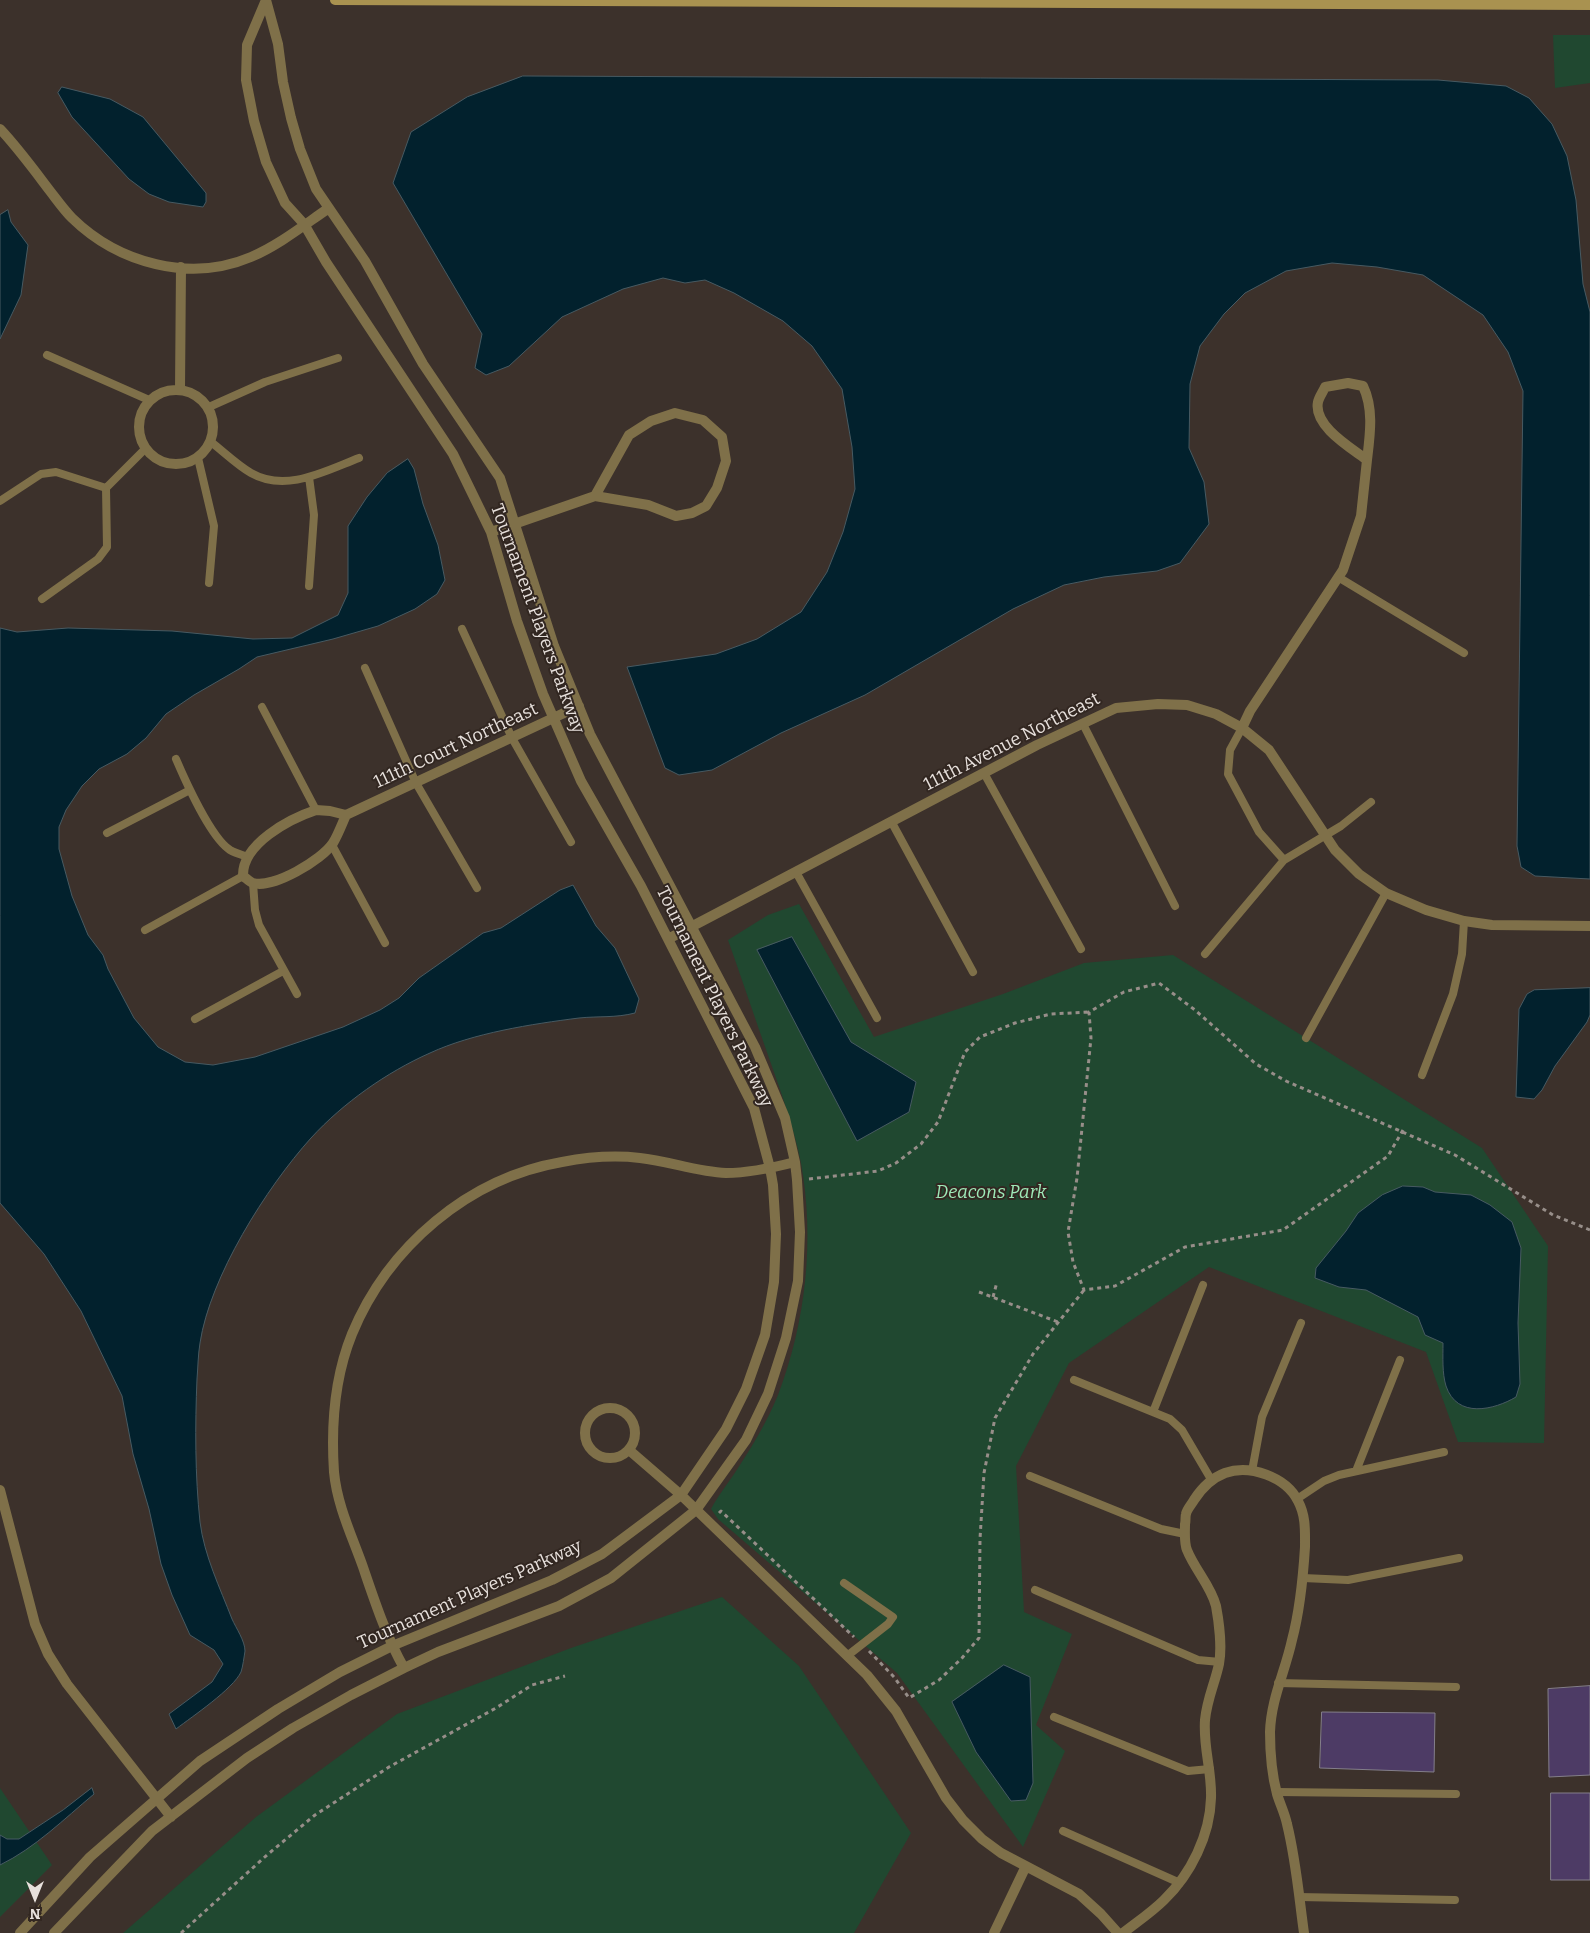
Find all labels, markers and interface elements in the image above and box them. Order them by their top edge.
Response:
street label: Tournament Players Parkway [485,501,589,737]
street label: 111th Avenue Northeast [920,688,1104,796]
street label: 111th Court Northeast [371,699,541,793]
street label: Tournament Players Parkway [651,883,777,1111]
park label: Deacons Park [935,1182,1047,1204]
street label: Tournament Players Parkway [355,1536,585,1654]
north arrow [10,1873,60,1923]
text: N [30,1905,40,1922]

